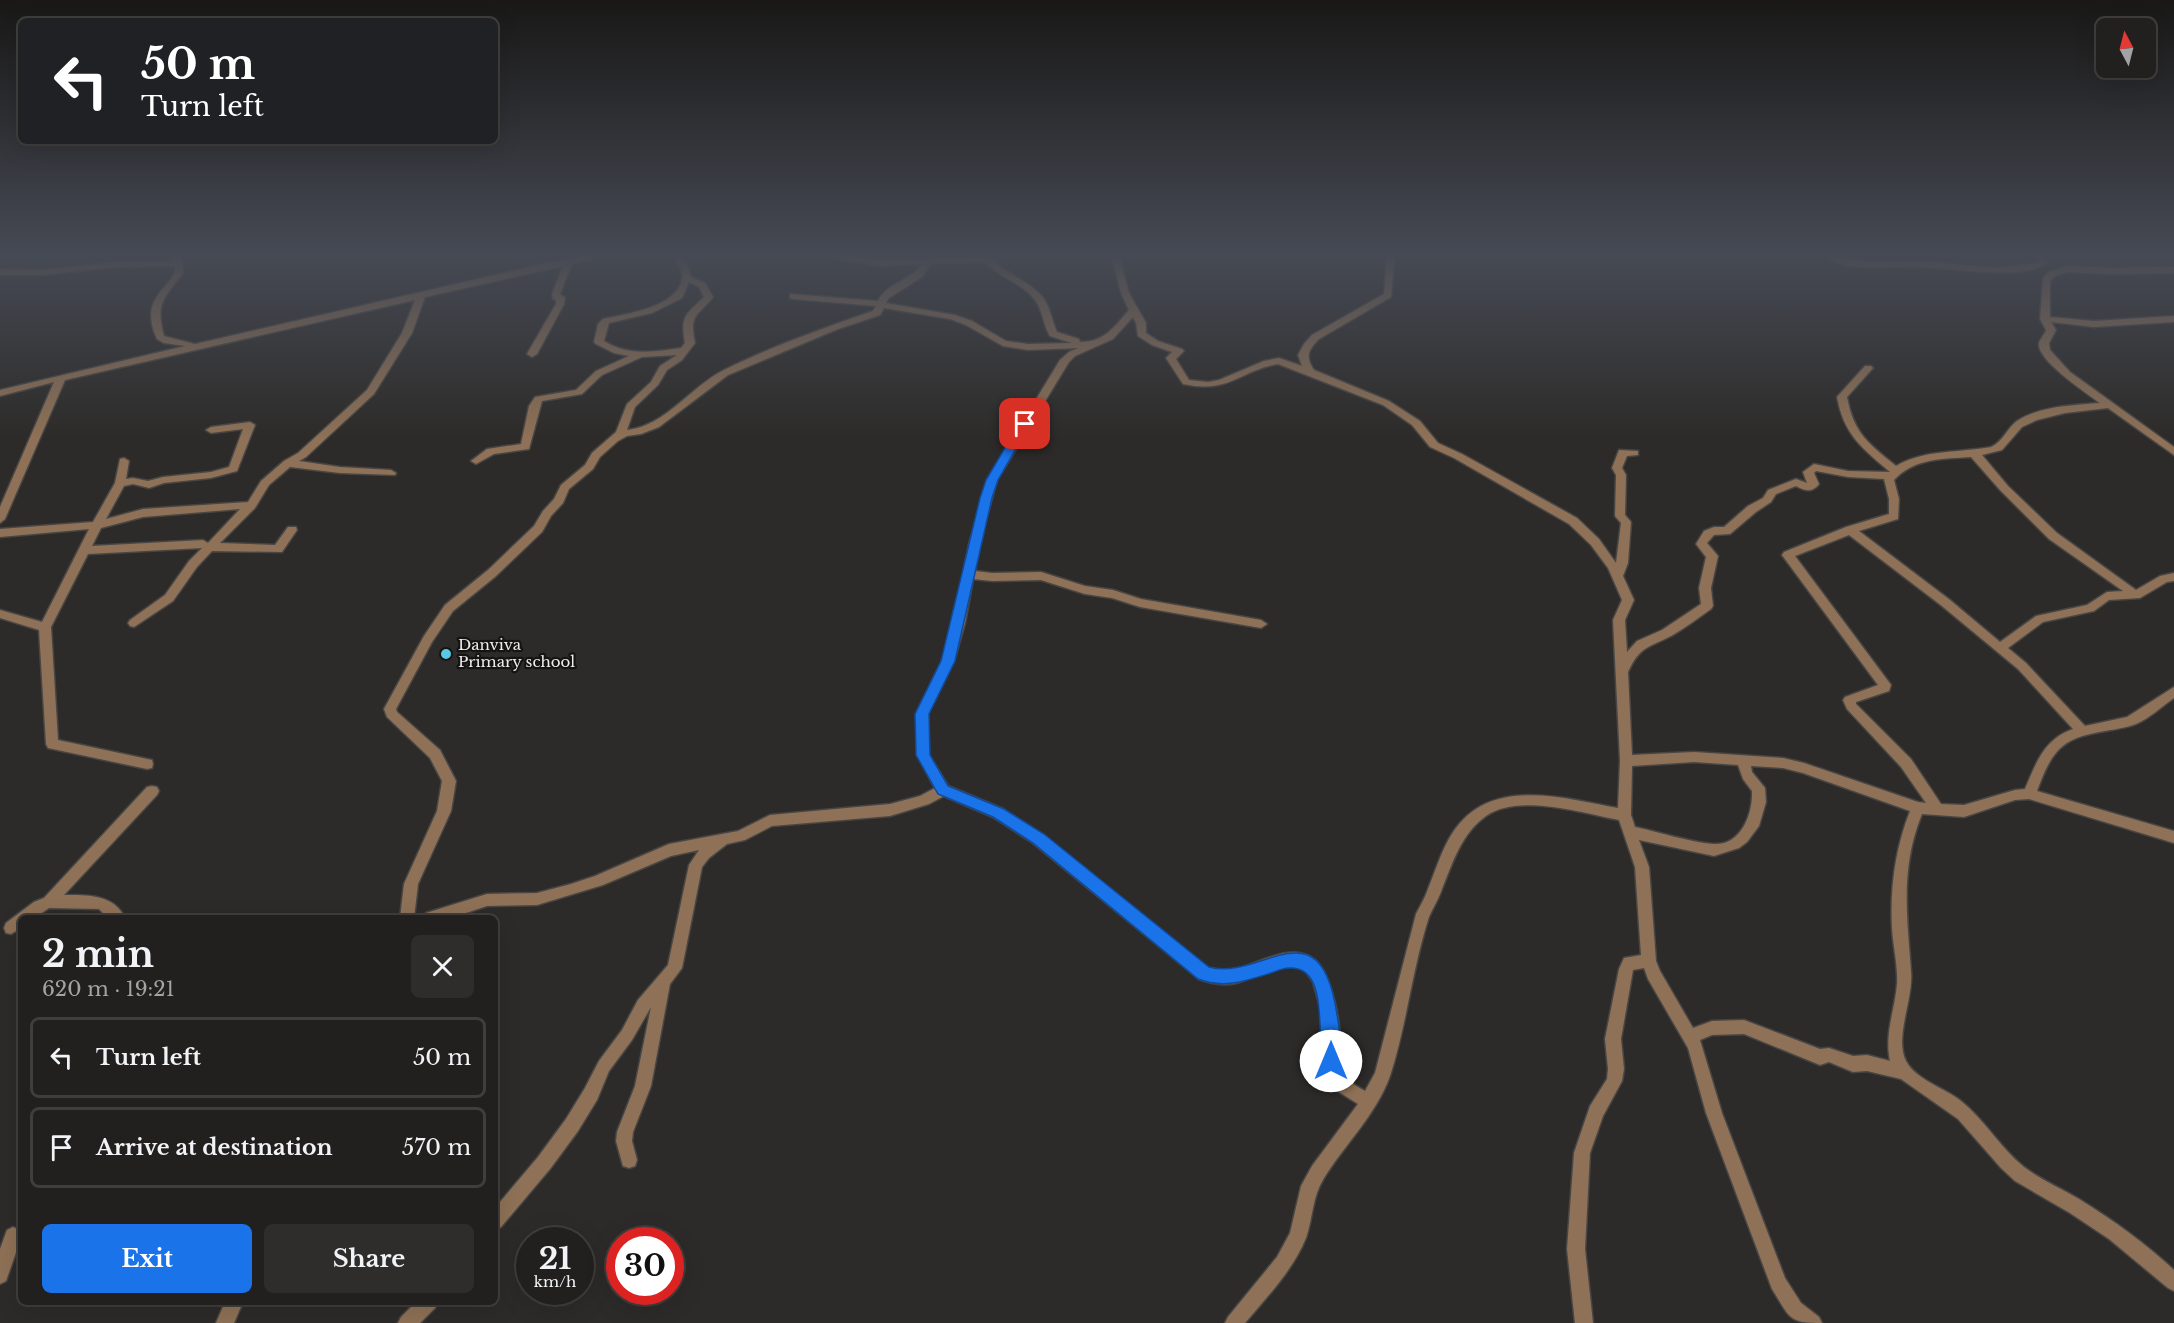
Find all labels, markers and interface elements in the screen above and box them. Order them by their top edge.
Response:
north arrow [2096,18,2156,78]
map controls [2096,18,2156,78]
text: 50 m [141,38,255,90]
icon: left [42,42,120,120]
text: Turn left [141,90,264,123]
pin [999,398,1050,449]
icon: arrive [1008,407,1041,440]
place label: Danviva Primary school [458,635,575,671]
marker: Danviva Primary school [439,647,453,661]
text: 2 min [42,932,154,977]
button: close [411,935,474,998]
text: 620 m · 19:21 [42,977,175,1001]
position arrow [1299,1029,1363,1093]
icon: left [45,1041,78,1074]
text: Turn left [96,1044,201,1071]
text: 50 m [413,1044,471,1071]
icon: arrive [45,1131,78,1164]
text: Arrive at destination [96,1134,333,1161]
text: 570 m [402,1134,471,1161]
button: Exit [42,1224,252,1293]
button: Share [264,1224,474,1293]
speed limit sign: 30 [606,1227,684,1305]
text: 21 [539,1240,571,1277]
text: km/h [534,1272,576,1291]

